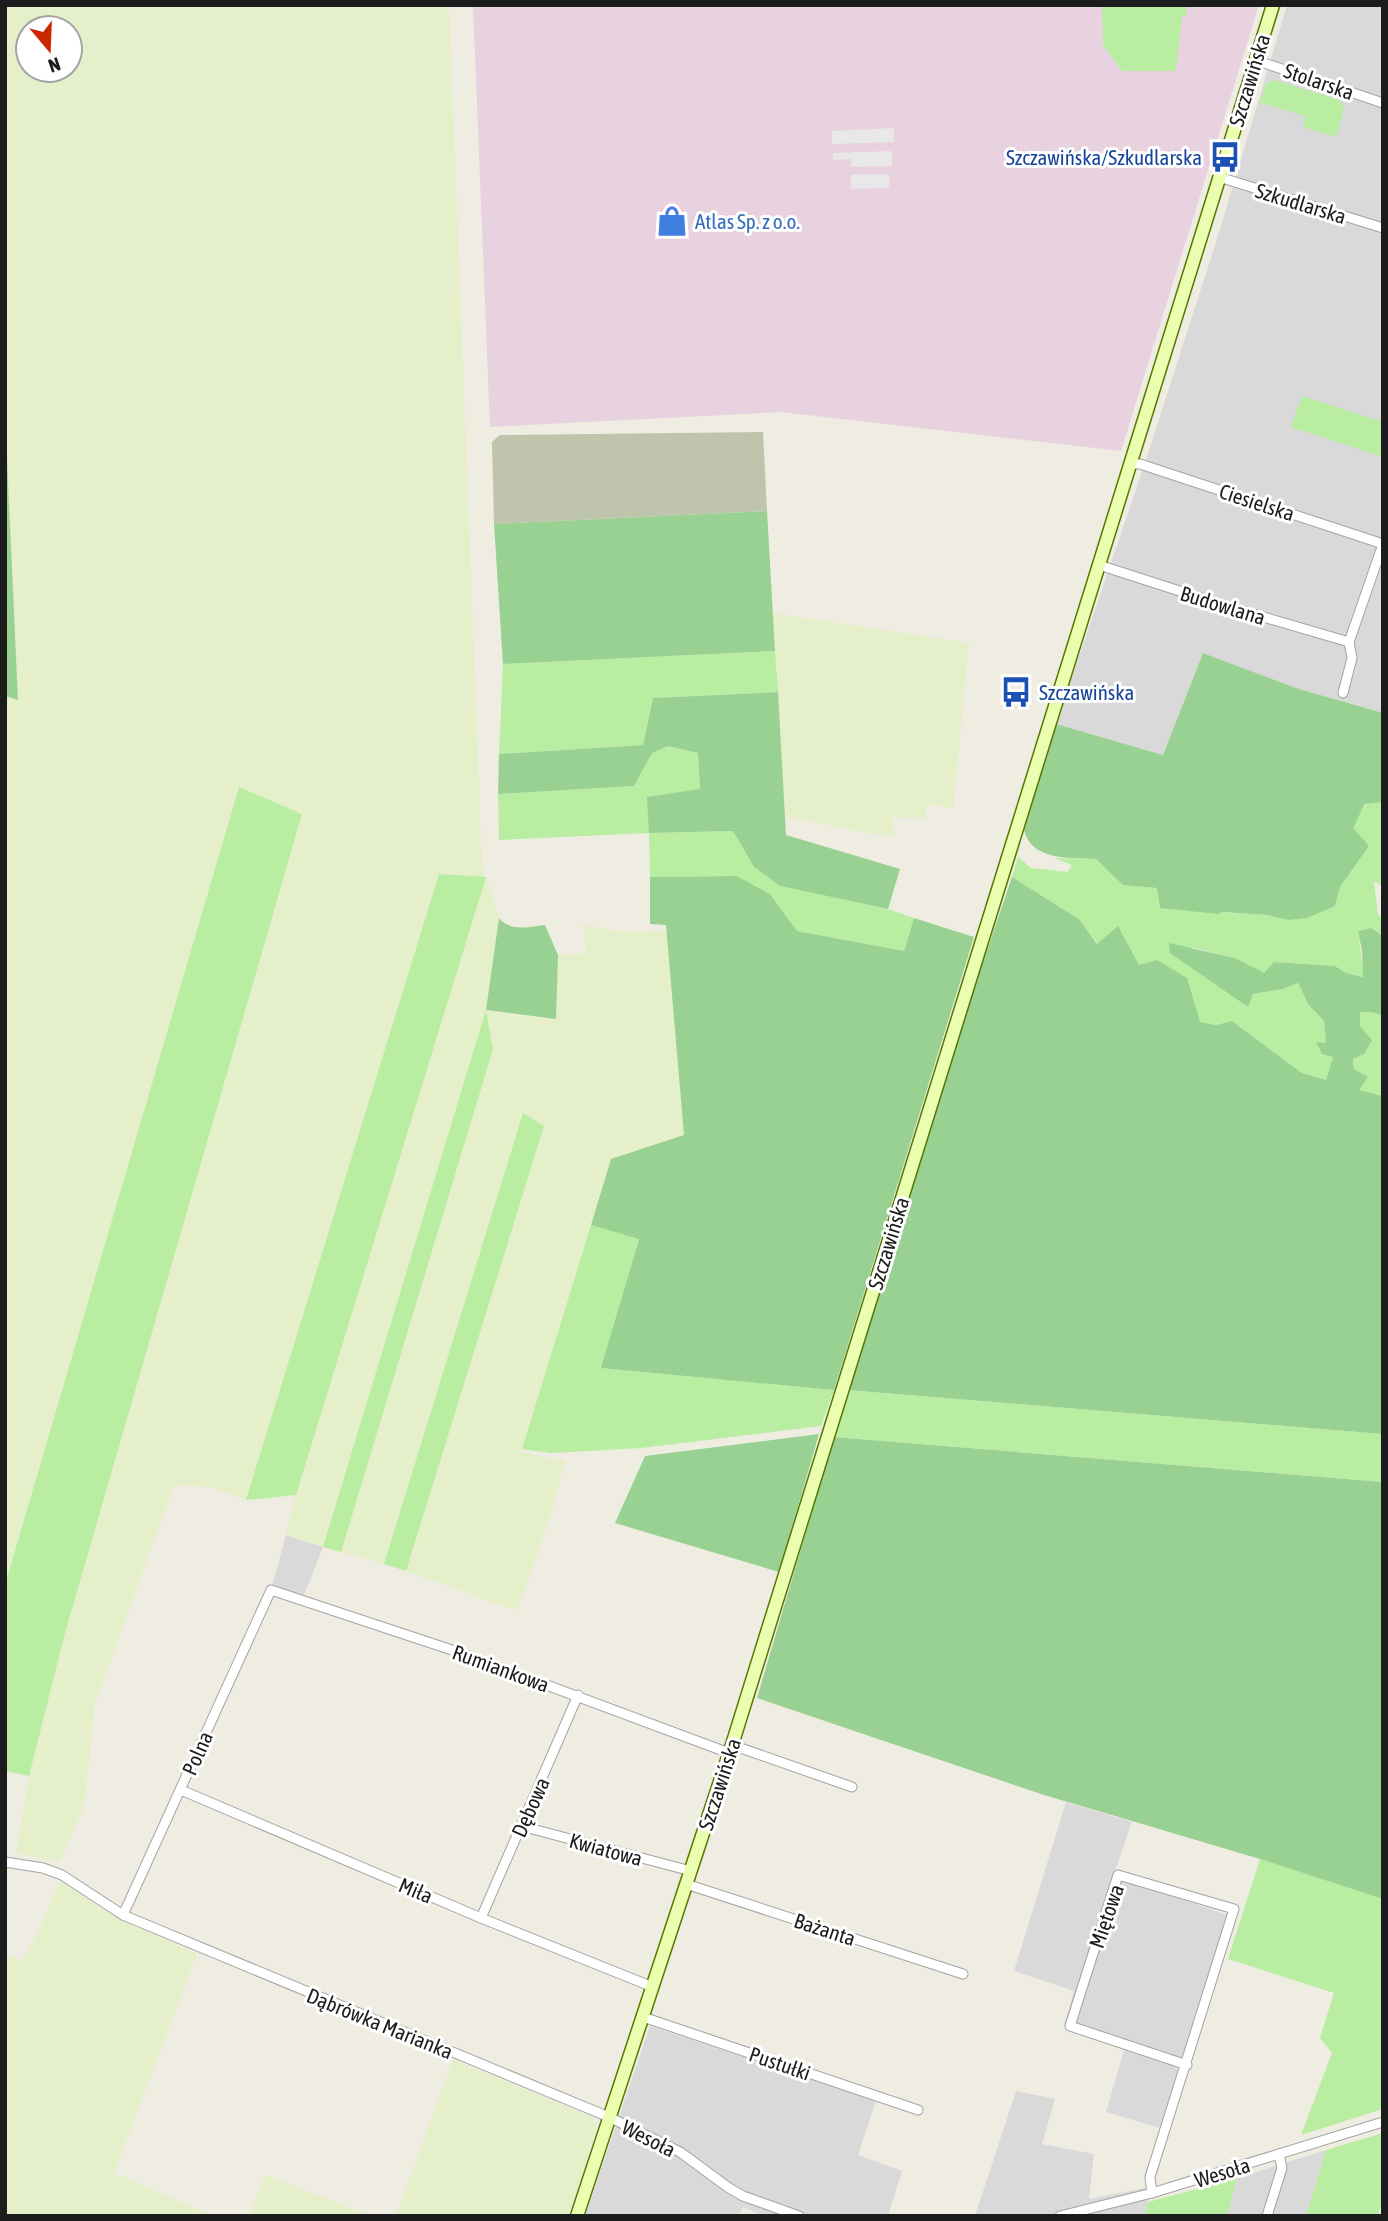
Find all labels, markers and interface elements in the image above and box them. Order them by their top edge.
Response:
north arrow [14,14,84,84]
street label: Szczawińska [1224,31,1274,129]
text: N [46,53,63,77]
street label: Stolarska [1281,58,1357,104]
bus stop icon: Szczawińska/Szkudlarska [1208,140,1242,174]
place label: Szczawińska/Szkudlarska [1006,145,1202,169]
street label: Szkudlarska [1253,178,1349,228]
shop icon: Atlas Sp. z o.o. [655,204,689,238]
place label: Atlas Sp. z o.o. [695,209,800,233]
street label: Ciesielska [1216,479,1298,525]
street label: Budowlana [1178,581,1268,629]
bus stop icon: Szczawińska [999,675,1033,709]
place label: Szczawińska [1039,680,1134,704]
street label: Szczawińska [863,1194,913,1292]
street label: Rumiankowa [449,1639,553,1697]
street label: Polna [177,1727,217,1779]
street label: Szczawińska [693,1735,745,1833]
street label: Dębowa [506,1773,554,1841]
street label: Kwiatowa [567,1828,645,1870]
street label: Miła [396,1872,436,1908]
street label: Miętowa [1084,1881,1128,1951]
street label: Bażanta [791,1908,859,1950]
street label: Dąbrówka Marianka [303,1983,457,2063]
street label: Pustułki [746,2041,814,2085]
street label: Wesoła [618,2114,680,2162]
street label: Wesoła [1191,2152,1253,2192]

